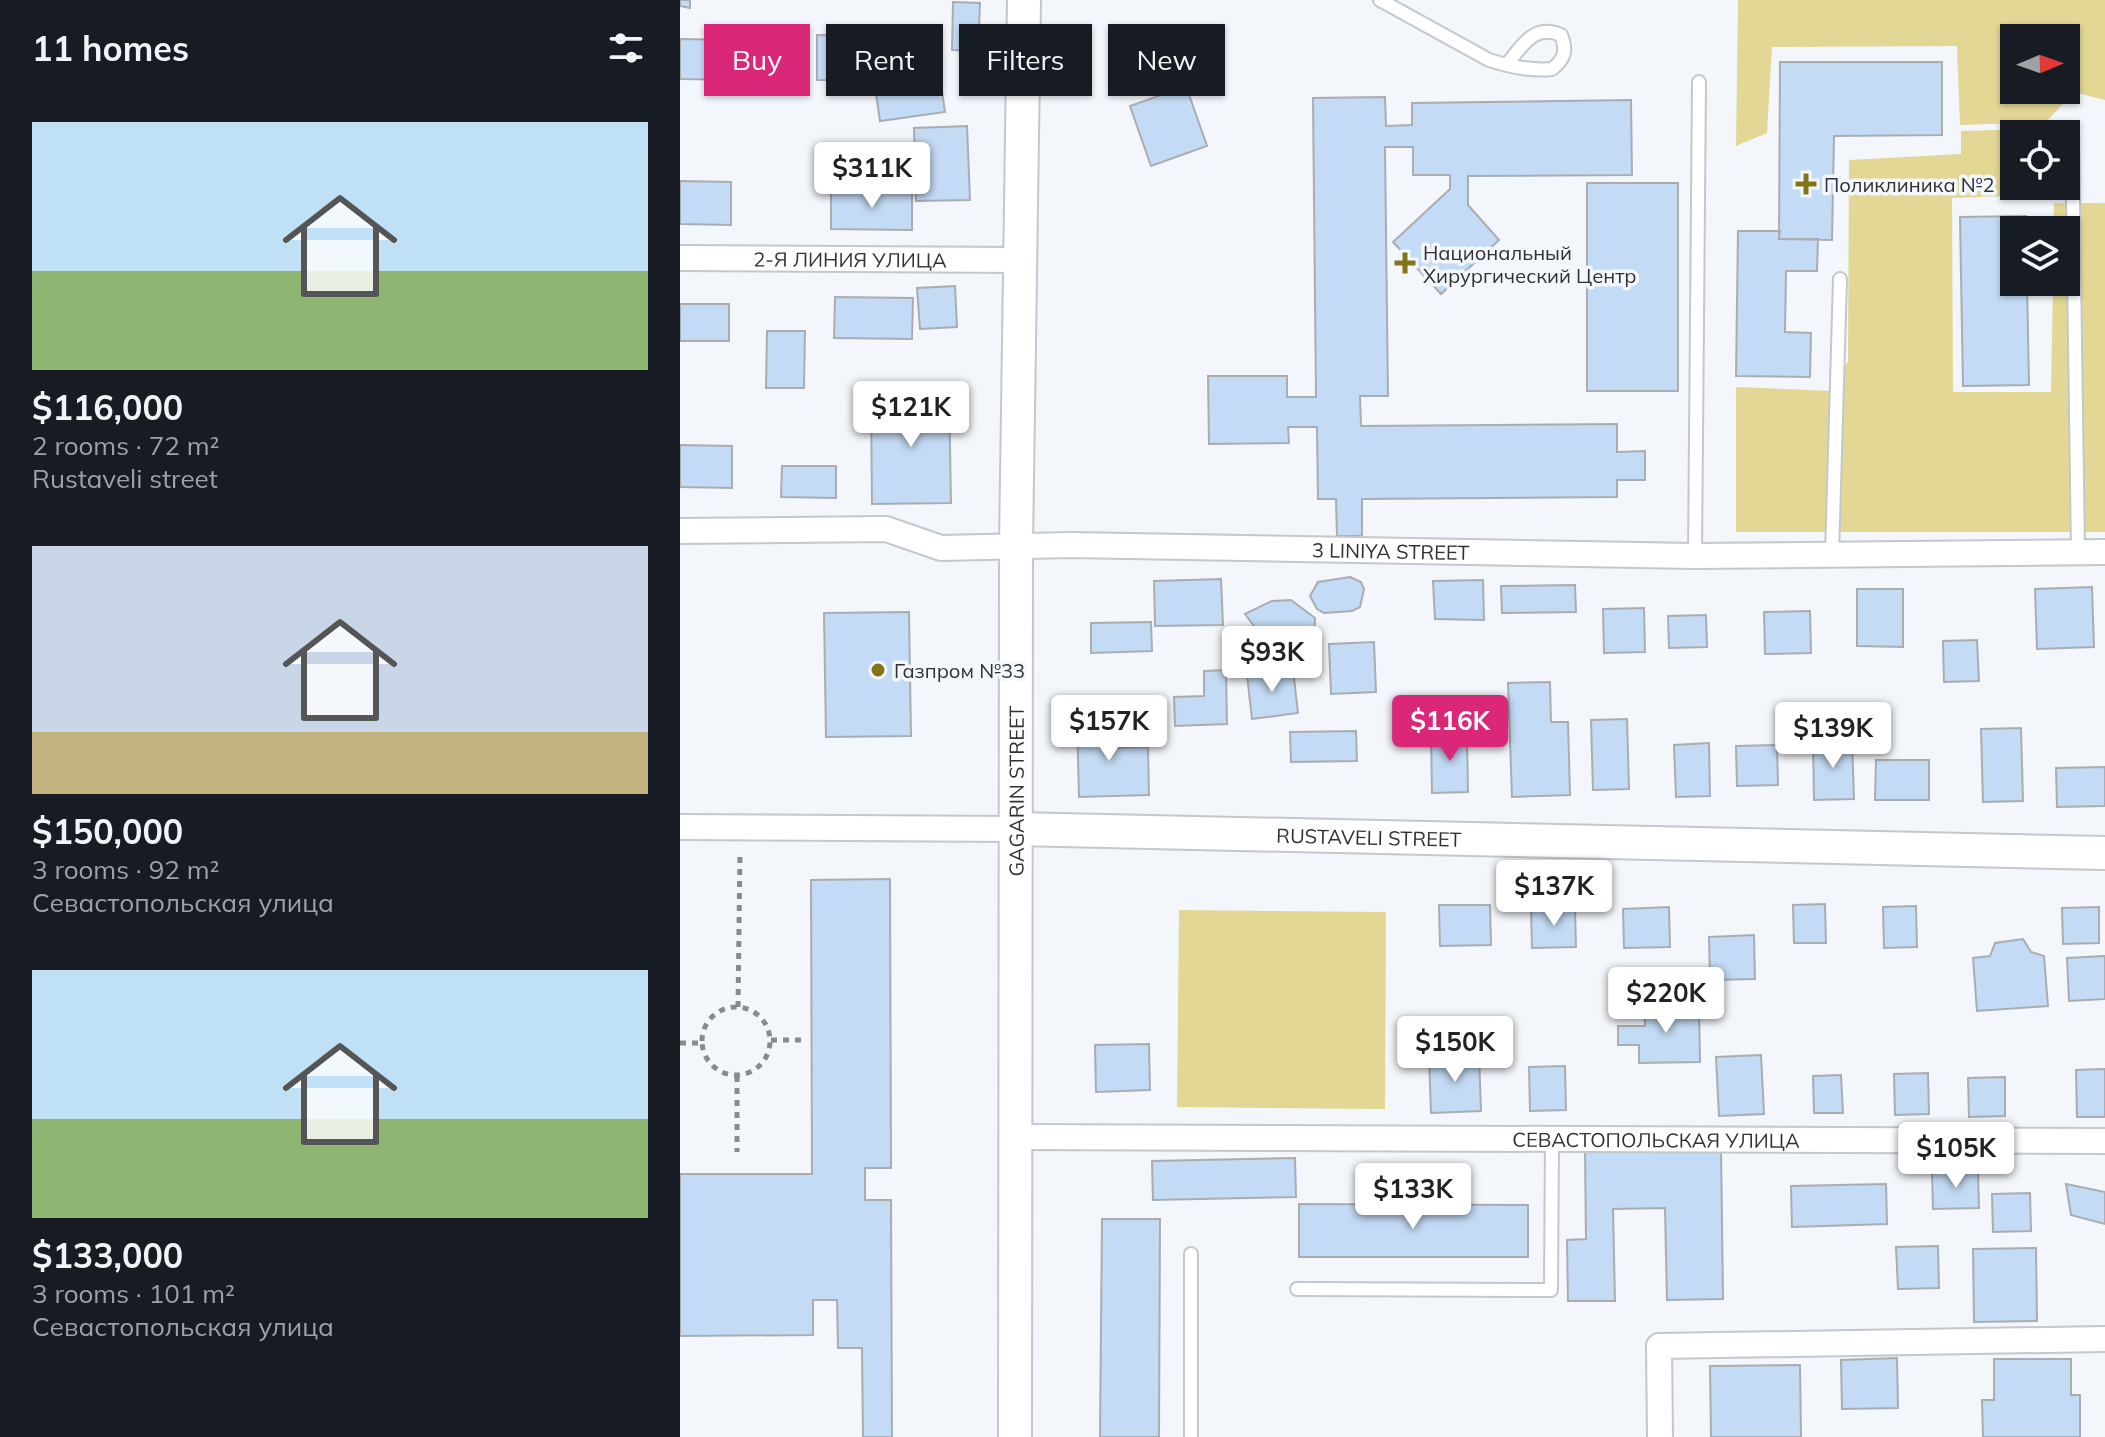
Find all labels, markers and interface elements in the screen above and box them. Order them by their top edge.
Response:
chip: Buy [704,24,810,96]
chip: Rent [826,24,943,96]
chip: Filters [959,24,1092,96]
chip: New [1108,24,1225,96]
north arrow [2000,24,2080,104]
map controls [2000,24,2080,296]
icon: filters [604,26,648,70]
text: 11 homes [32,27,189,70]
button: locate [2000,120,2080,200]
pin: $311K [816,142,928,210]
text: $311K [832,151,912,184]
place label: Поликлиника №2 [1824,172,1995,197]
marker: Поликлиника №2 [1795,173,1817,195]
icon: home [268,174,412,318]
button: layers [2000,216,2080,296]
place label: Национальный Хирургический Центр [1423,240,1636,288]
street label: 2-Я ЛИНИЯ УЛИЦА [753,246,947,272]
marker: Национальный Хирургический Центр [1394,252,1416,274]
pin: $121K [855,381,967,449]
text: $116,000 [32,386,183,429]
text: $121K [871,390,951,423]
text: 2 rooms · 72 m² [32,429,219,462]
text: Rustaveli street [32,462,218,495]
street label: 3 LINIYA STREET [1312,537,1470,565]
icon: home [268,598,412,742]
pin: $93K [1225,626,1319,694]
text: $93K [1240,635,1304,668]
place label: Газпром №33 [894,658,1025,683]
marker: Газпром №33 [869,661,887,679]
pin: $157K [1053,695,1165,763]
pin: $116K [1394,695,1506,763]
pin: $139K [1777,702,1889,770]
text: $157K [1069,704,1149,737]
text: $116K [1410,704,1490,737]
street label: GAGARIN STREET [1003,705,1028,877]
text: $139K [1793,711,1873,744]
text: $150,000 [32,810,183,853]
street label: RUSTAVELI STREET [1276,822,1462,851]
text: 3 rooms · 92 m² [32,853,219,886]
pin: $137K [1498,860,1610,928]
text: $137K [1514,869,1594,902]
text: Севастопольская улица [32,886,334,919]
pin: $220K [1610,967,1722,1035]
text: $220K [1626,976,1706,1009]
pin: $150K [1399,1016,1511,1084]
icon: home [268,1022,412,1166]
text: $150K [1415,1025,1495,1058]
pin: $105K [1900,1122,2012,1190]
street label: СЕВАСТОПОЛЬСКАЯ УЛИЦА [1512,1126,1800,1152]
text: $105K [1916,1131,1996,1164]
pin: $133K [1357,1163,1469,1231]
text: $133K [1373,1172,1453,1205]
text: $133,000 [32,1234,183,1277]
text: 3 rooms · 101 m² [32,1277,235,1310]
text: Севастопольская улица [32,1310,334,1343]

